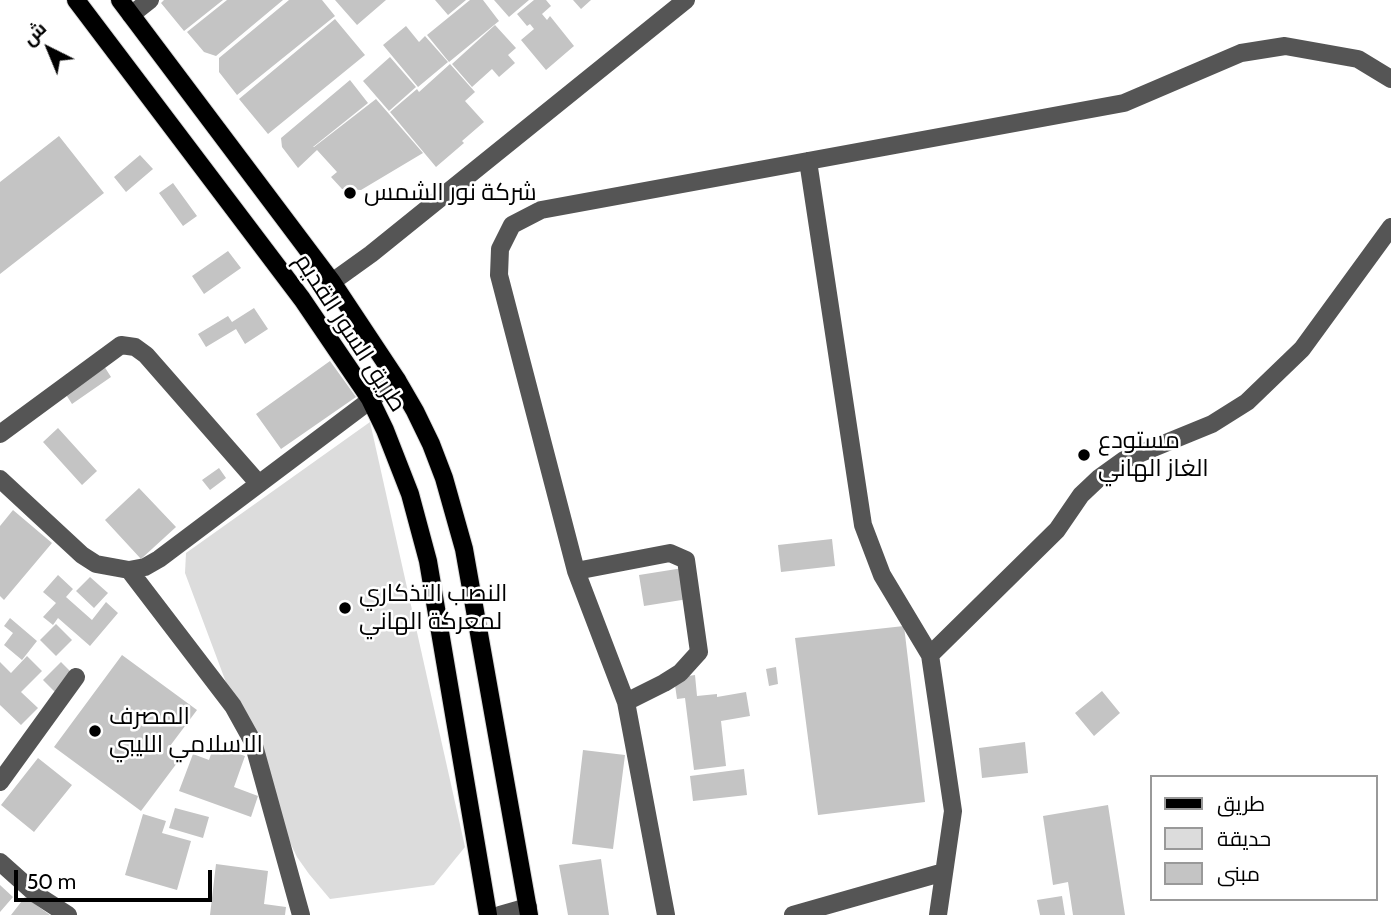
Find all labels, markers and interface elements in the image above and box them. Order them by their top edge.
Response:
north arrow [14,14,84,84]
text: ش [18,17,51,50]
place label: شركة نور الشمس [364,179,537,207]
marker: شركة نور الشمس [342,185,358,201]
street label: طريق السور القديم [288,248,412,418]
place label: مستودع الغاز الهاني [1098,427,1209,483]
marker: مستودع الغاز الهاني [1076,447,1092,463]
place label: النصب التذكاري لمعركة الهاني [359,580,507,636]
marker: النصب التذكاري لمعركة الهاني [337,600,353,616]
place label: المصرف الاسلامي الليبي [109,703,263,759]
marker: المصرف الاسلامي الليبي [87,723,103,739]
legend [1150,775,1377,901]
text: طريق [1217,791,1265,816]
text: حديقة [1217,826,1271,851]
scale bar [18,856,215,900]
text: مبنى [1217,861,1260,886]
text: 50 m [27,869,76,894]

